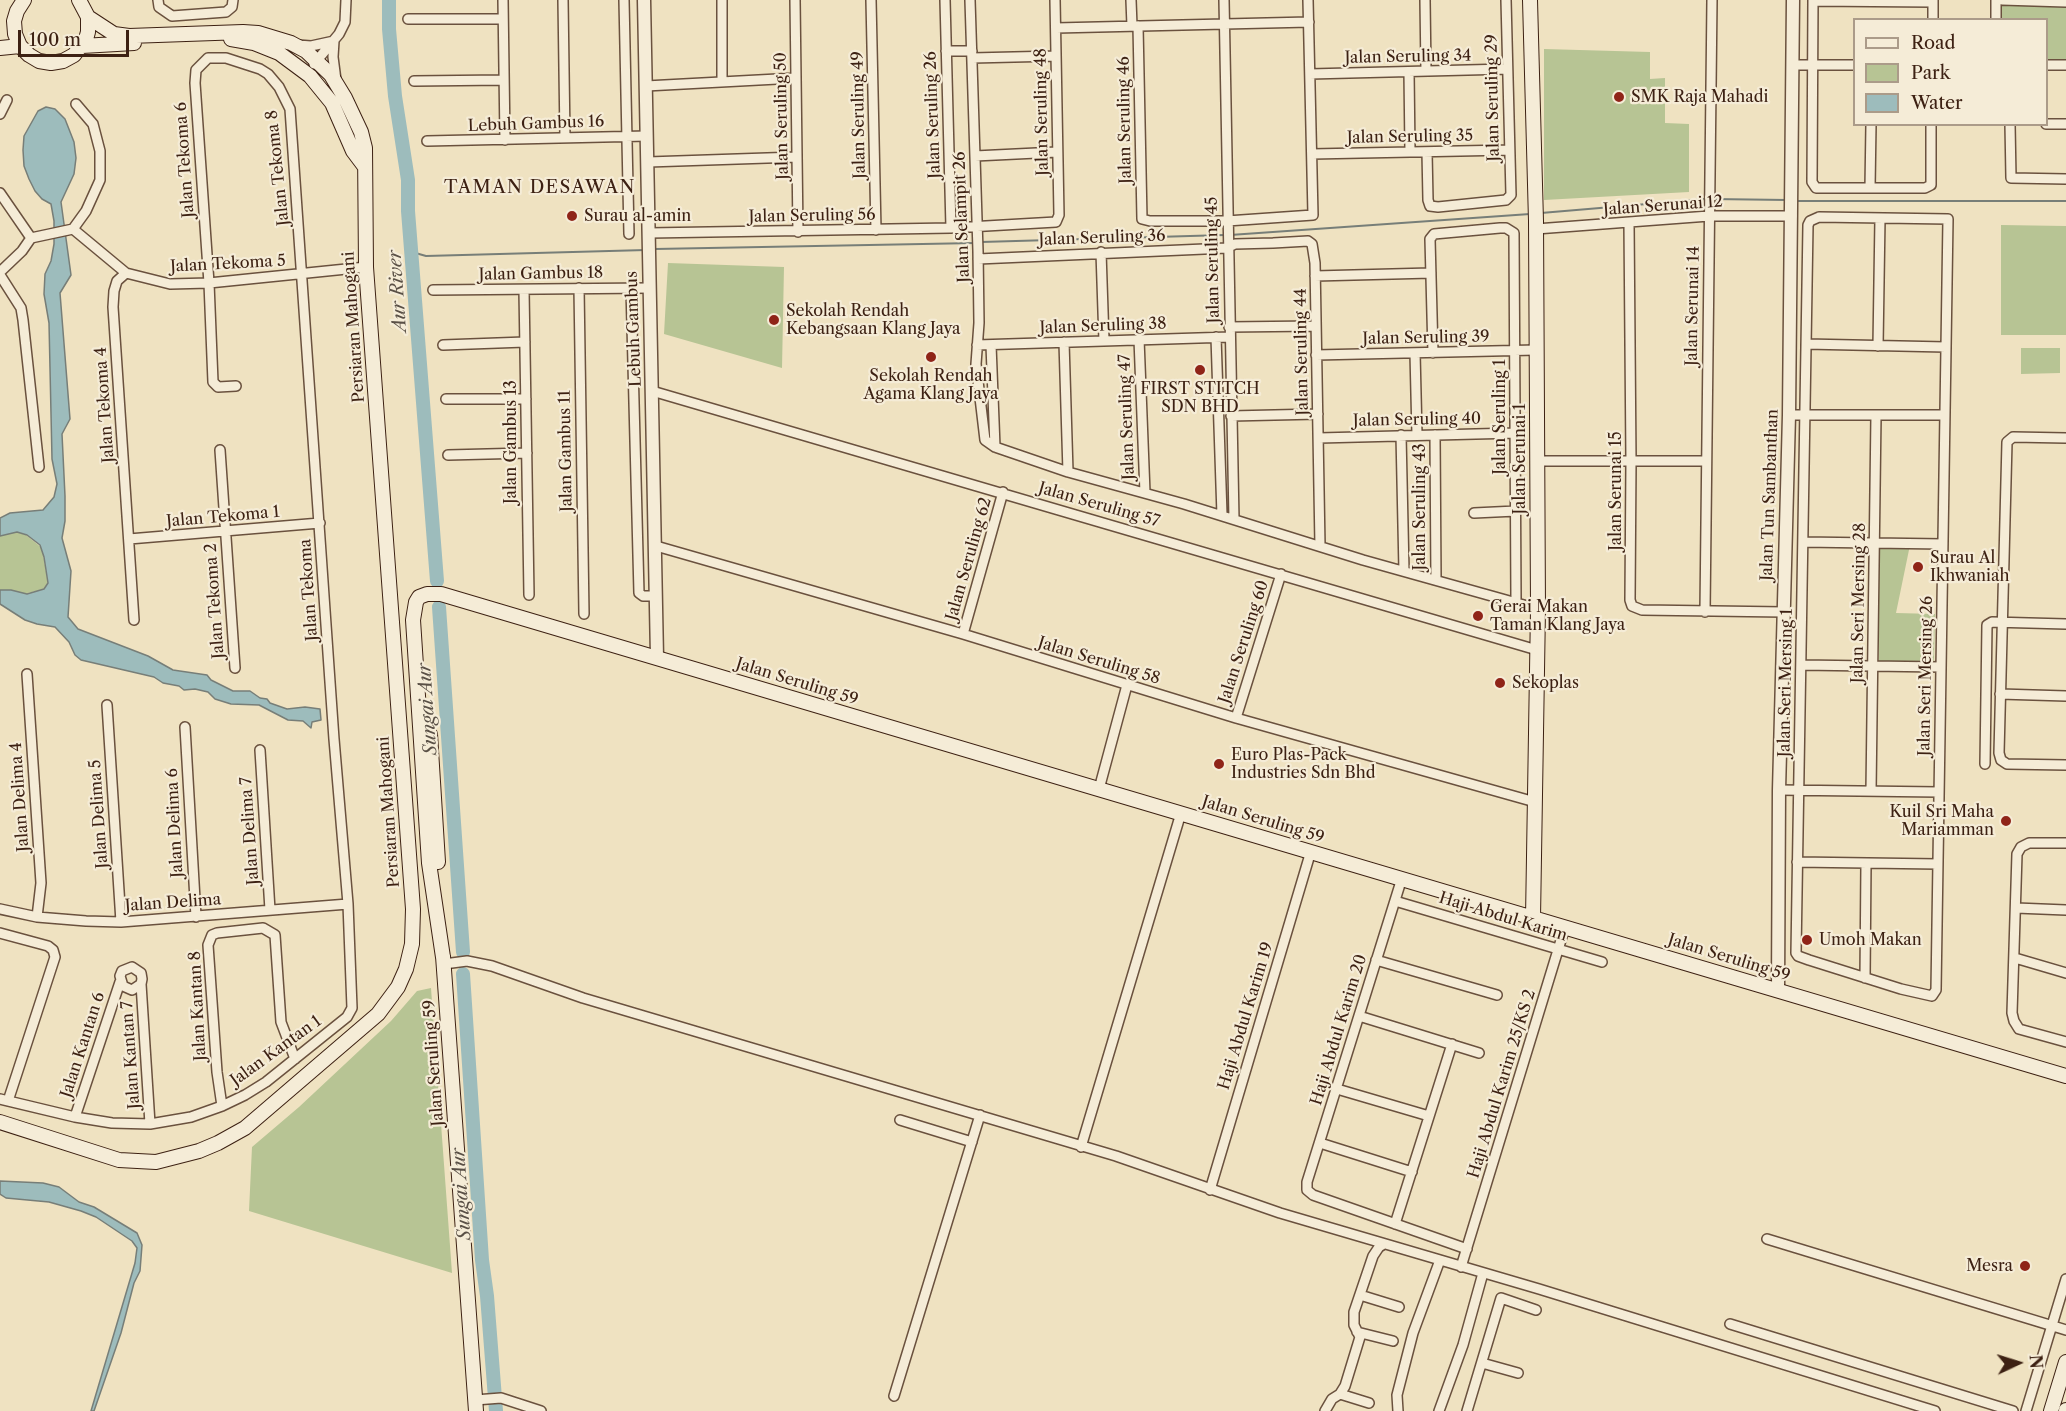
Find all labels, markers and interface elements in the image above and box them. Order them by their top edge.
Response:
scale bar [21,18,132,56]
legend [1853,18,2048,126]
text: 100 m [29,29,81,51]
text: Road [1911,32,1956,54]
street label: Jalan Seruling 29 [1482,34,1504,162]
street label: Jalan Seruling 34 [1344,46,1472,68]
street label: Jalan Seruling 48 [1031,48,1053,176]
street label: Jalan Seruling 49 [848,51,870,179]
street label: Jalan Seruling 26 [921,51,945,179]
street label: Jalan Seruling 50 [771,52,793,180]
street label: Jalan Seruling 46 [1114,56,1136,184]
text: Park [1911,62,1950,84]
place label: SMK Raja Mahadi [1631,87,1768,107]
marker: SMK Raja Mahadi [1612,90,1626,104]
text: Water [1911,92,1963,114]
street label: Jalan Tekoma 6 [171,101,199,219]
street label: Jalan Tekoma 8 [262,109,294,227]
street label: Lebuh Gambus 16 [468,112,604,136]
street label: Jalan Seruling 35 [1347,126,1473,148]
street label: Jalan Selampit 26 [950,151,974,283]
district label: TAMAN DESAWAN [444,177,636,199]
street label: Jalan Serunai 12 [1602,192,1724,220]
street label: Jalan Seruling 45 [1202,196,1224,324]
street label: Jalan Seruling 56 [748,205,876,227]
place label: Surau al-amin [584,206,691,226]
marker: Surau al-amin [565,209,579,223]
street label: Jalan Seruling 36 [1038,226,1166,250]
street label: Jalan Serunai 14 [1682,246,1704,366]
water label: Aur River [384,249,412,333]
street label: Jalan Tekoma 5 [170,251,286,277]
street label: Persiaran Mahogani [339,251,369,403]
street label: Jalan Gambus 18 [479,263,603,285]
street label: Lebuh Gambus [622,271,646,387]
street label: Jalan Seruling 44 [1291,288,1313,416]
place label: Sekolah Rendah Kebangsaan Klang Jaya [786,301,960,339]
marker: Sekolah Rendah Kebangsaan Klang Jaya [767,313,781,327]
street label: Jalan Seruling 38 [1039,314,1167,338]
street label: Jalan Seruling 39 [1362,327,1490,349]
street label: Jalan Tekoma 4 [91,346,119,464]
marker: Sekolah Rendah Agama Klang Jaya [924,350,938,364]
street label: Jalan Seruling 47 [1115,354,1139,480]
street label: Jalan Seruling 1 [1490,359,1510,475]
marker: FIRST STITCH SDN BHD [1193,363,1207,377]
place label: Sekolah Rendah Agama Klang Jaya [864,366,998,404]
place label: FIRST STITCH SDN BHD [1140,379,1260,417]
street label: Jalan Gambus 13 [501,380,521,504]
street label: Jalan Gambus 11 [555,390,577,512]
street label: Jalan Serunai 1 [1510,404,1530,514]
street label: Jalan Seruling 40 [1353,409,1481,431]
street label: Jalan Tun Sambanthan [1757,409,1783,581]
street label: Jalan Serunai 15 [1606,431,1626,551]
street label: Jalan Seruling 43 [1410,444,1430,570]
street label: Jalan Seruling 57 [1036,478,1162,532]
street label: Jalan Seruling 62 [942,495,996,623]
street label: Jalan Tekoma 1 [166,502,280,532]
street label: Jalan Seri Mersing 28 [1848,523,1870,683]
street label: Jalan Tekoma [296,538,322,642]
street label: Jalan Tekoma 2 [201,542,229,660]
place label: Surau Al Ikhwaniah [1930,548,2009,586]
marker: Surau Al Ikhwaniah [1911,560,1925,574]
street label: Jalan Seruling 60 [1215,578,1273,706]
street label: Jalan Seri Mersing 26 [1915,596,1937,756]
place label: Gerai Makan Taman Klang Jaya [1490,597,1625,635]
marker: Gerai Makan Taman Klang Jaya [1471,609,1485,623]
street label: Jalan Seri Mersing 1 [1775,609,1797,757]
street label: Jalan Seruling 58 [1035,633,1163,689]
street label: Jalan Seruling 59 [734,654,860,710]
water label: Sungai Aur [414,662,442,756]
place label: Sekoplas [1512,673,1579,693]
marker: Sekoplas [1493,676,1507,690]
street label: Persiaran Mahogani [374,736,404,888]
street label: Jalan Delima 4 [7,742,33,852]
place label: Euro Plas-Pack Industries Sdn Bhd [1231,745,1375,783]
marker: Euro Plas-Pack Industries Sdn Bhd [1212,757,1226,771]
street label: Jalan Delima 5 [86,759,112,869]
street label: Jalan Delima 6 [163,768,187,878]
street label: Jalan Delima 7 [237,776,263,886]
street label: Jalan Seruling 59 [1200,792,1326,848]
place label: Kuil Sri Maha Mariamman [1889,802,1994,840]
marker: Kuil Sri Maha Mariamman [1999,814,2013,828]
street label: Haji Abdul Karim [1436,888,1570,946]
street label: Jalan Delima [124,890,222,916]
street label: Jalan Seruling 59 [1666,930,1792,986]
place label: Umoh Makan [1819,930,1922,950]
marker: Umoh Makan [1800,933,1814,947]
street label: Haji Abdul Karim 19 [1214,940,1278,1092]
street label: Jalan Kantan 8 [186,951,210,1061]
street label: Haji Abdul Karim 20 [1307,952,1371,1108]
street label: Haji Abdul Karim 25/KS 2 [1464,987,1540,1181]
street label: Jalan Kantan 6 [57,990,109,1100]
street label: Jalan Seruling 59 [420,999,448,1127]
street label: Jalan Kantan 7 [118,1000,144,1110]
street label: Jalan Kantan 1 [227,1012,325,1090]
water label: Sungai Aur [448,1147,476,1241]
place label: Mesra [1966,1256,2013,1276]
marker: Mesra [2018,1259,2032,1273]
north arrow [1988,1333,2048,1393]
text: N [2025,1354,2046,1369]

